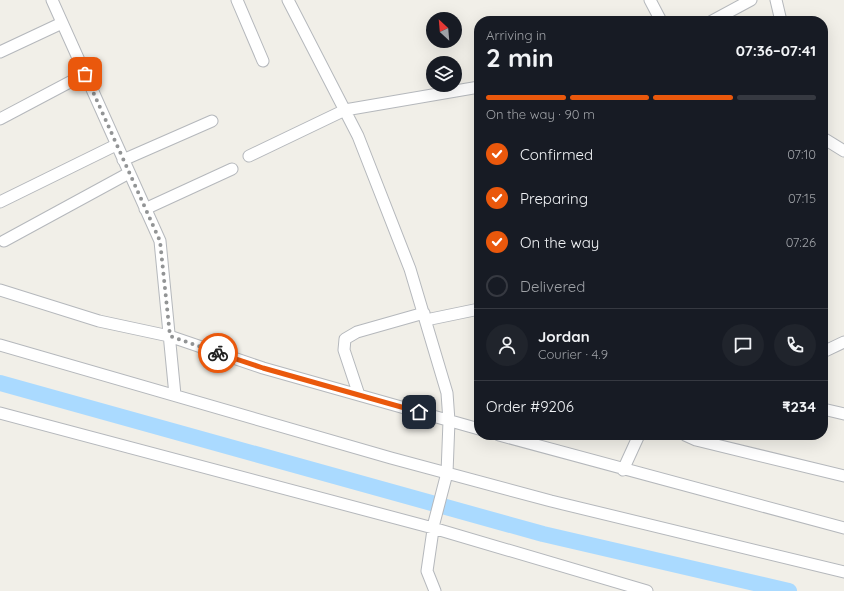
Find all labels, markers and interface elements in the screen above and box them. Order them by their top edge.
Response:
north arrow [426,12,462,48]
map controls [426,12,462,92]
text: Arriving in [486,27,546,43]
text: 2 min [486,41,554,74]
text: 07:36–07:41 [736,41,816,60]
button: layers [426,56,462,92]
pin [68,57,102,91]
icon: bag [74,63,96,85]
text: On the way · 90 m [486,106,595,122]
icon: check [486,143,508,165]
text: Confirmed [520,145,593,164]
text: 07:10 [787,146,816,162]
icon: check [486,187,508,209]
text: Preparing [520,189,588,208]
text: 07:15 [788,190,816,206]
icon: check [486,231,508,253]
text: On the way [520,233,599,252]
text: 07:26 [786,234,816,250]
text: Delivered [520,277,585,296]
button: person [486,324,528,366]
button: chat [722,324,764,366]
button: phone [774,324,816,366]
text: Jordan [538,327,590,346]
courier [198,333,238,373]
icon: bike [207,342,229,364]
text: Courier · 4.9 [538,346,608,362]
pin [402,395,436,429]
text: Order #9206 [486,397,574,416]
text: ₹234 [782,397,816,416]
icon: home [408,401,430,423]

